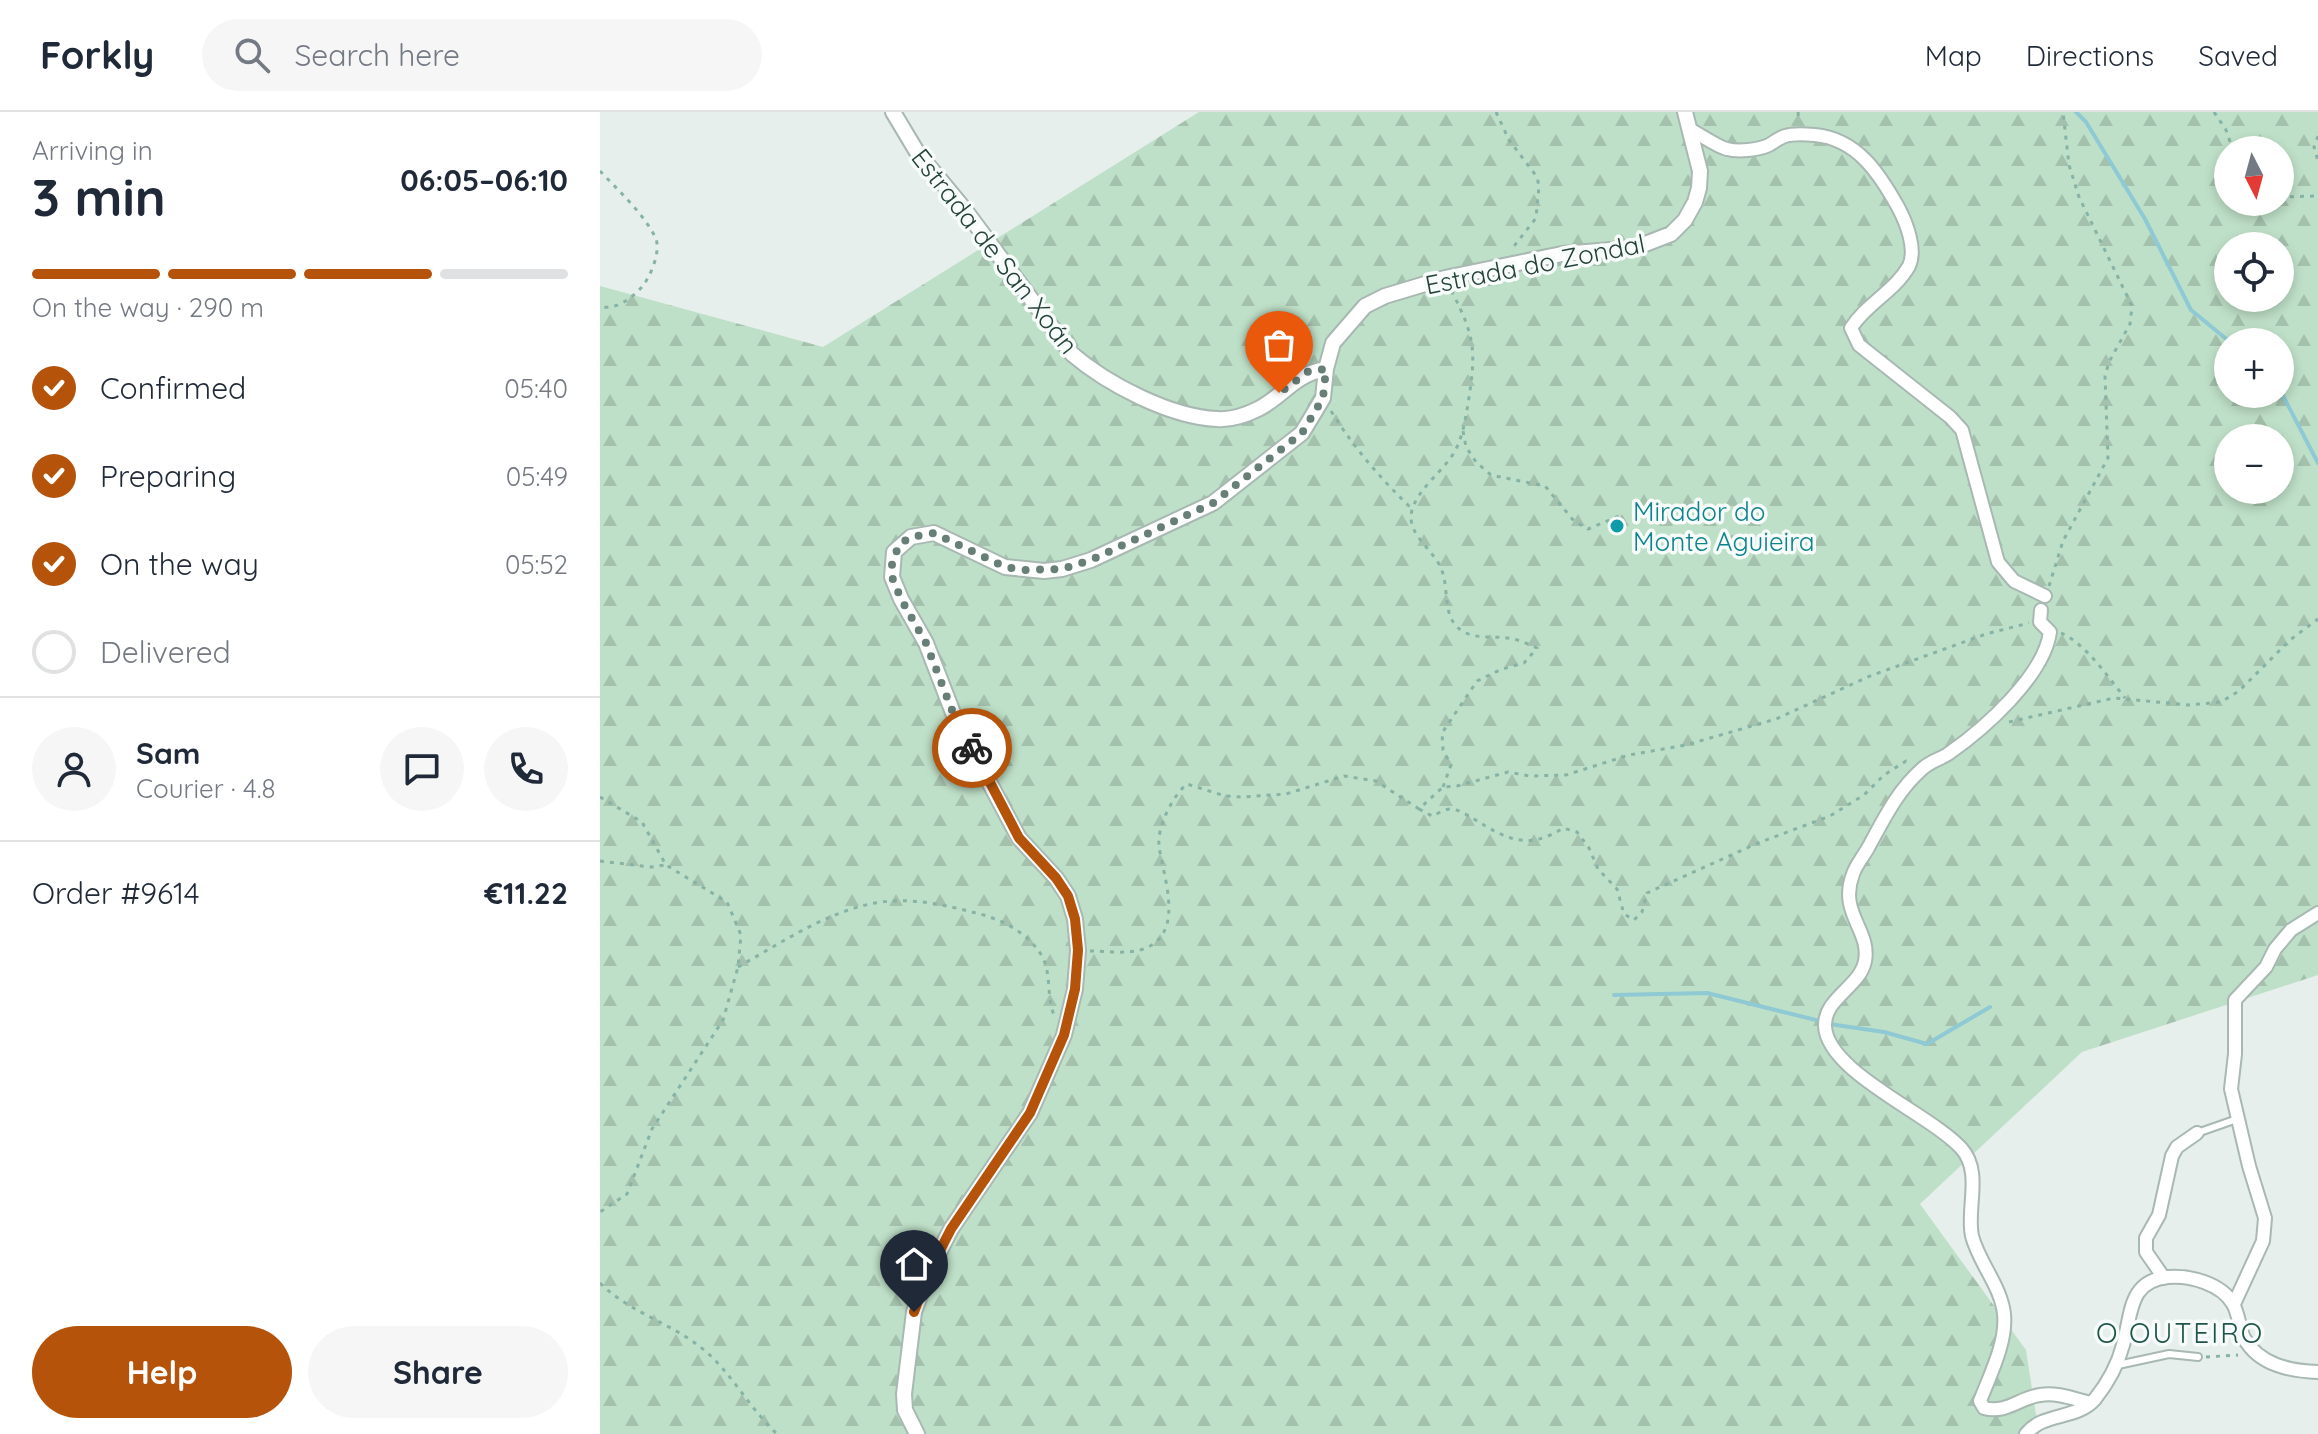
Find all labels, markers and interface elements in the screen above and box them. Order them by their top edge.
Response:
search box [202,19,762,91]
text: Forkly [40,31,154,79]
icon: search [230,33,274,77]
text: Search here [294,36,460,74]
text: Map [1925,38,1982,73]
text: Directions [2026,38,2154,73]
text: Saved [2198,38,2278,73]
text: Arriving in [32,134,153,167]
north arrow [2214,136,2294,216]
map controls [2214,136,2294,504]
street label: Estrada de San Xoán [905,142,1085,360]
text: 06:05–06:10 [400,161,568,199]
text: 3 min [32,164,166,229]
street label: Estrada do Zondal [1422,227,1648,301]
button: locate [2214,232,2294,312]
text: On the way · 290 m [32,291,264,324]
pin [1245,311,1313,393]
icon: bag [1257,323,1301,367]
button: + [2214,328,2294,408]
icon: check [32,366,76,410]
text: Confirmed [100,369,246,407]
text: 05:40 [504,372,568,405]
button: − [2214,424,2294,504]
icon: check [32,454,76,498]
text: Preparing [100,457,236,495]
text: 05:49 [506,460,568,493]
place label: Mirador do Monte Aguieira [1633,495,1815,558]
marker: Mirador do Monte Aguieira [1608,517,1626,535]
icon: check [32,542,76,586]
text: On the way [100,545,259,583]
text: 05:52 [505,548,568,581]
text: Delivered [100,633,231,671]
courier [932,708,1012,788]
icon: bike [950,726,994,770]
button: person [32,727,116,811]
button: chat [380,727,464,811]
button: phone [484,727,568,811]
text: Sam [136,734,200,772]
text: Courier · 4.8 [136,772,275,805]
text: Order #9614 [32,874,200,912]
text: €11.22 [484,874,568,912]
pin [880,1230,948,1312]
icon: home [892,1242,936,1286]
district label: O OUTEIRO [2096,1315,2264,1350]
button: Help [32,1326,292,1418]
button: Share [308,1326,568,1418]

